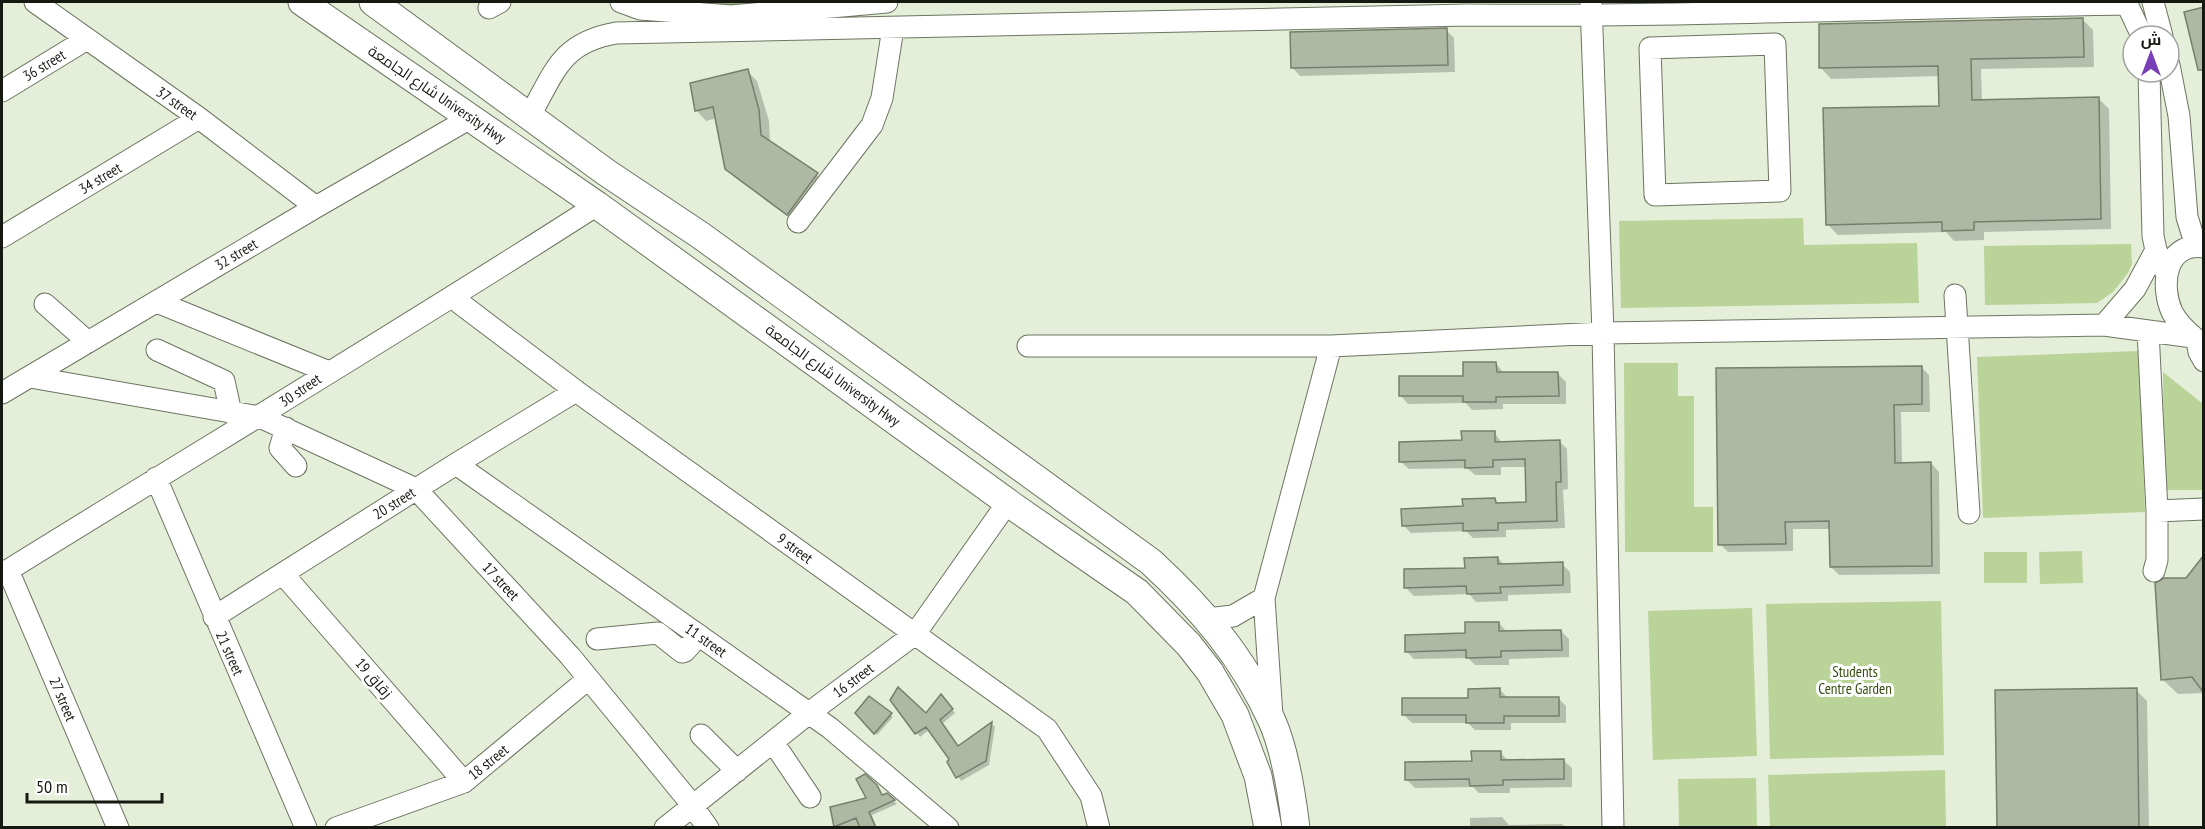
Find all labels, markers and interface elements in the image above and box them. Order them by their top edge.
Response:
north arrow [2121,24,2181,84]
text: ش [2141,29,2161,49]
street label: شارع الجامعة University Hwy [363,41,510,149]
street label: 36 street [19,45,69,85]
street label: 37 street [153,82,201,124]
street label: 34 street [75,158,125,198]
street label: 32 street [211,234,261,274]
street label: شارع الجامعة University Hwy [761,320,904,432]
street label: 30 street [275,369,325,411]
street label: 20 street [369,483,419,523]
street label: 9 street [773,529,817,567]
street label: 17 street [478,558,524,604]
street label: 11 street [682,619,730,661]
street label: 21 street [212,628,248,678]
street label: زقاق 19 [351,654,397,703]
street label: 16 street [829,658,877,702]
park label: Students Centre Garden [1818,662,1892,698]
street label: 27 street [45,674,81,724]
street label: 18 street [464,740,512,784]
scale bar [27,766,162,804]
text: 50 m [36,775,68,798]

